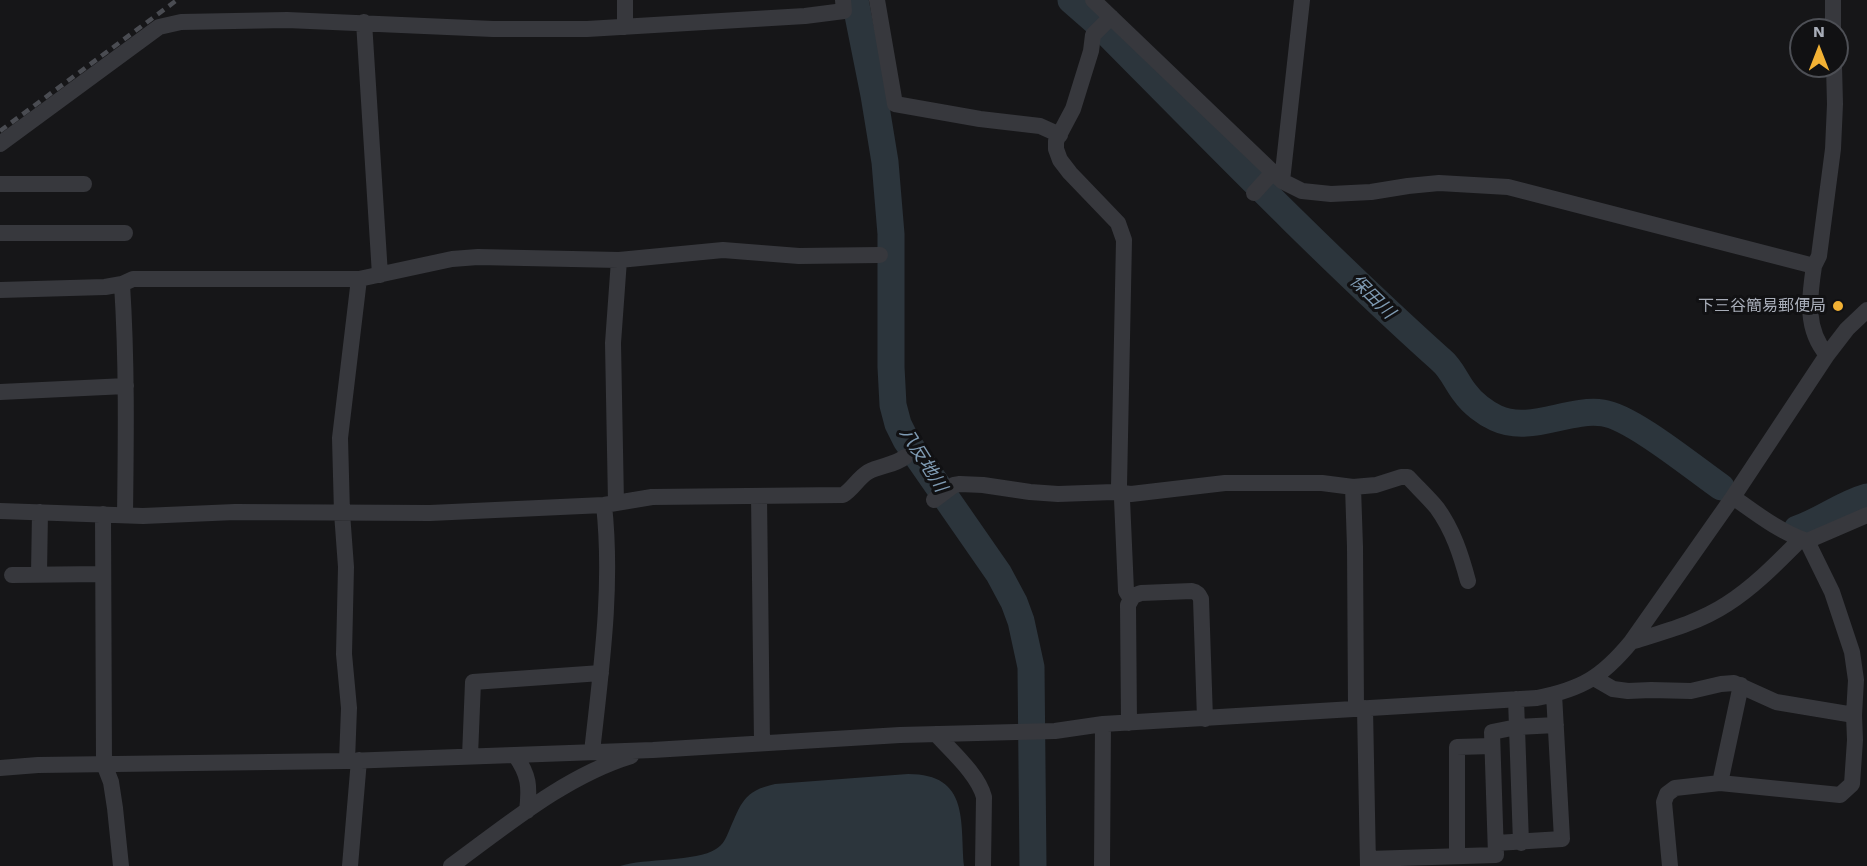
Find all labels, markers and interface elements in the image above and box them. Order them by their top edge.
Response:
north arrow [1789,18,1849,78]
text: N [1813,22,1825,41]
water label: 保田川 [1345,270,1399,324]
place label: 下三谷簡易郵便局 [1698,296,1826,316]
marker: 下三谷簡易郵便局 [1831,299,1845,313]
water label: 八反地川 [895,424,951,496]

